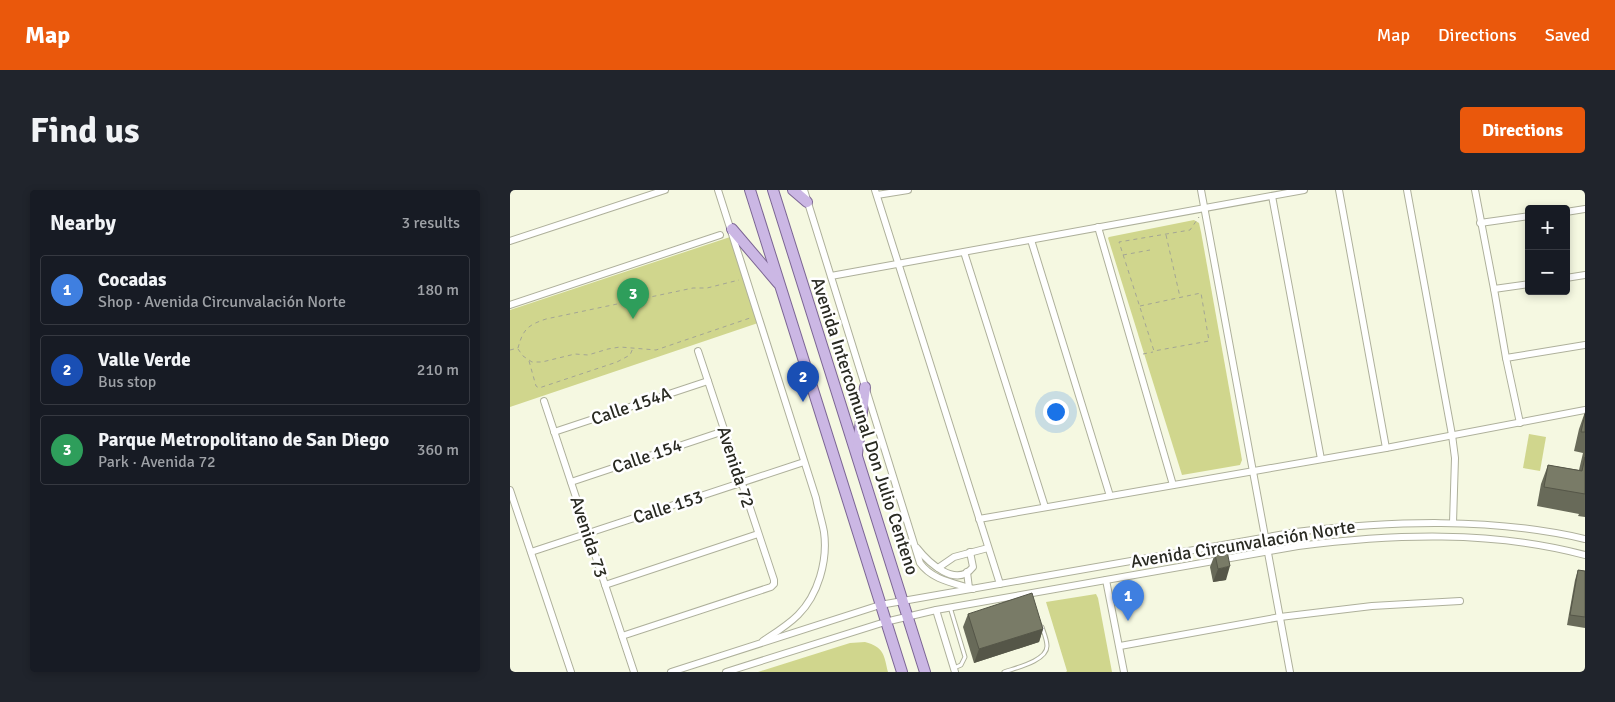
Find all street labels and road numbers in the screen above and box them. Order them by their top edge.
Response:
street label: Avenida Intercomunal Don Julio Centeno [806,274,924,578]
street label: Calle 154A [588,382,674,430]
street label: Avenida 72 [712,423,760,511]
street label: Calle 154 [609,434,685,478]
street label: Calle 153 [630,485,706,529]
street label: Avenida 73 [565,493,613,581]
street label: Avenida Circunvalación Norte [1129,515,1357,573]

